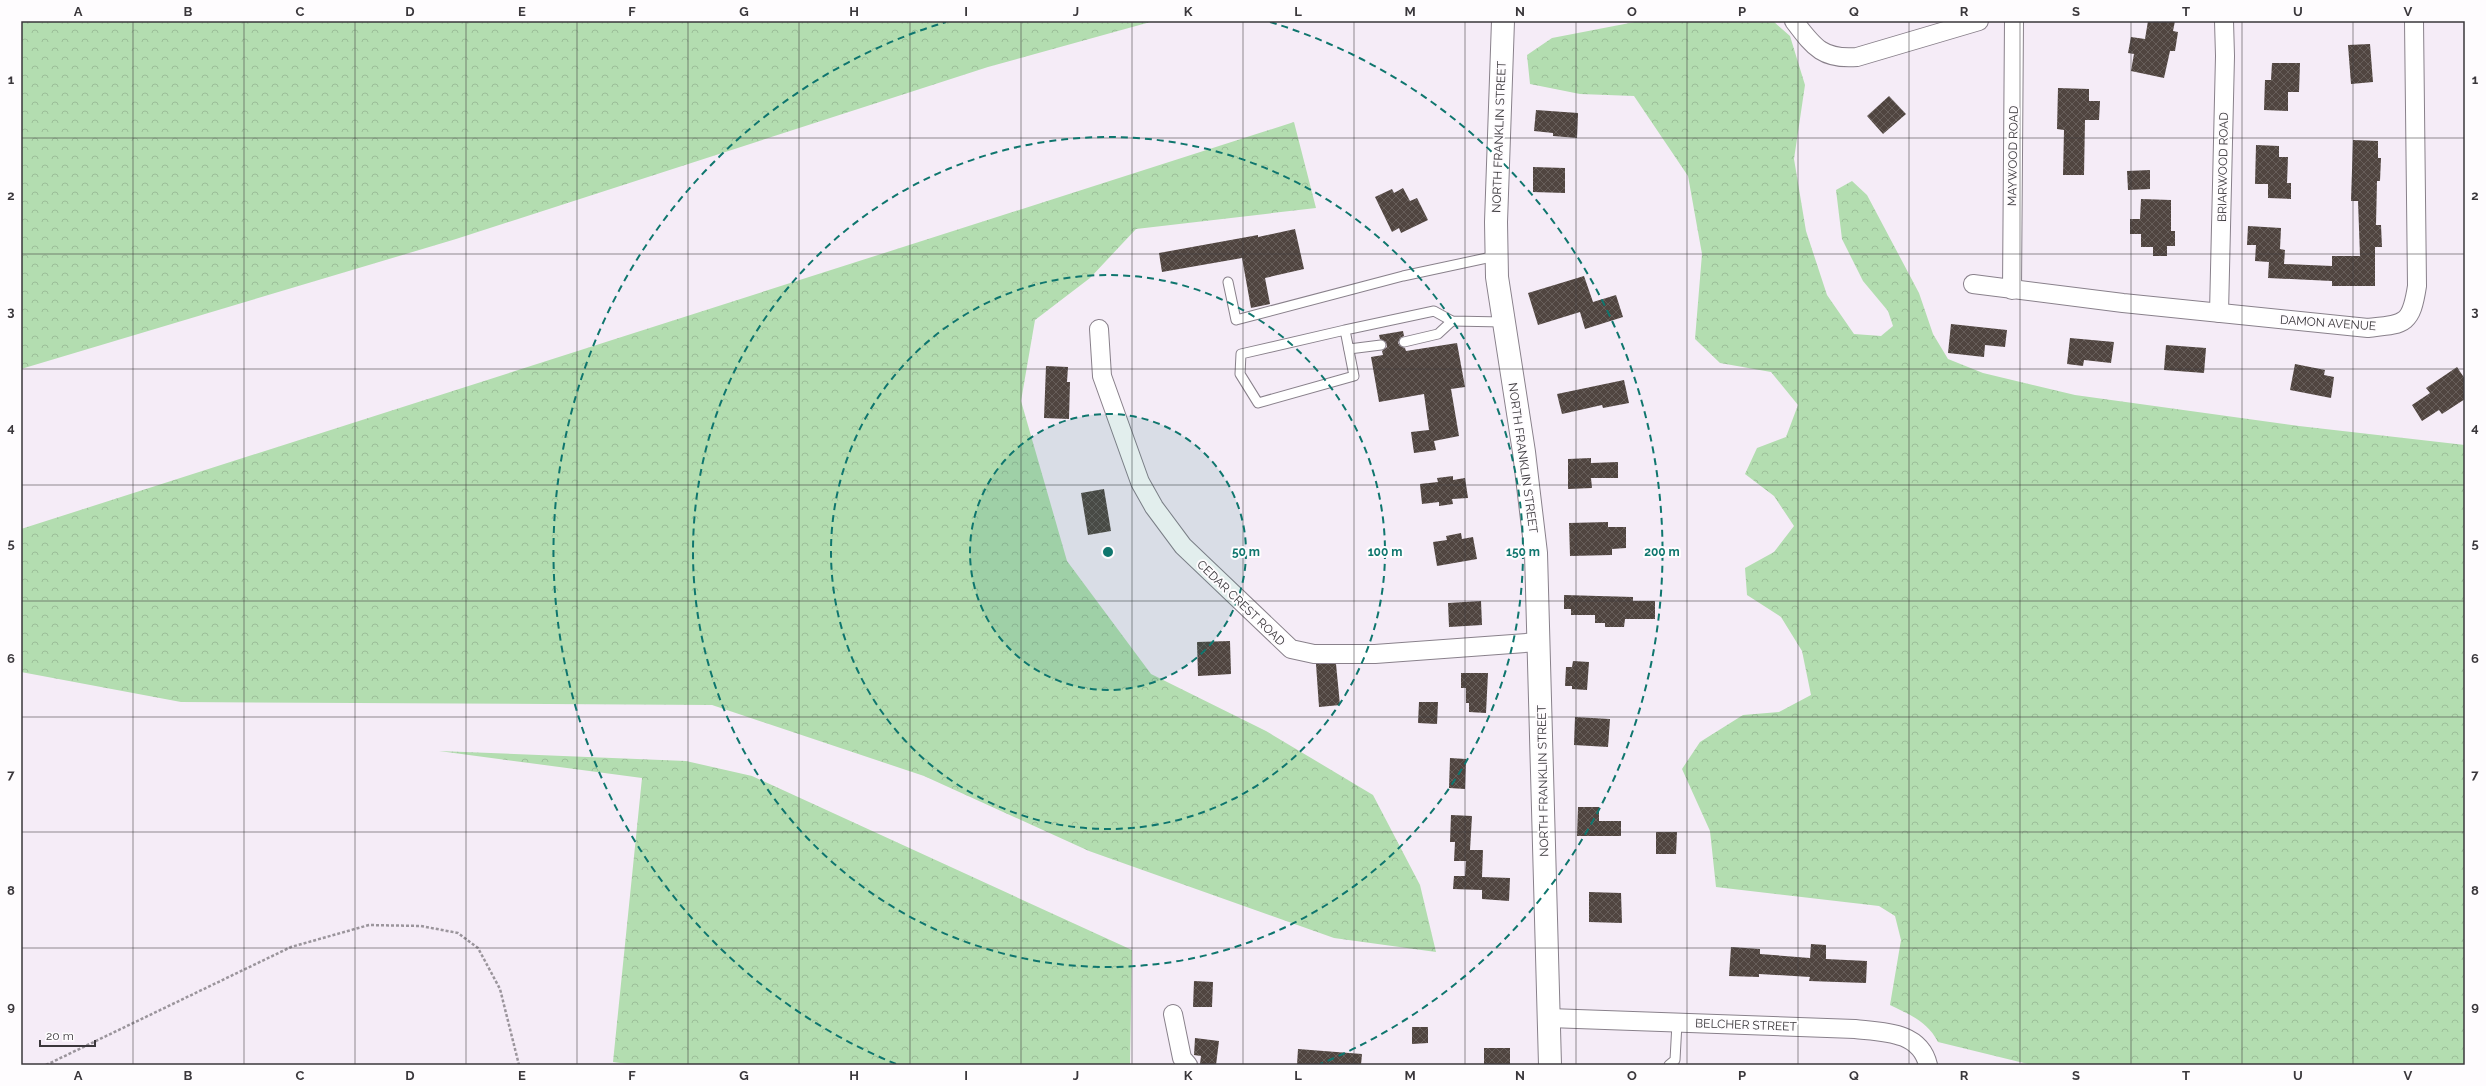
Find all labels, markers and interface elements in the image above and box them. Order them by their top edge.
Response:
text: A [74,4,83,19]
text: B [184,4,193,19]
text: C [296,4,305,19]
text: D [405,4,415,19]
text: E [518,4,526,19]
text: F [628,4,636,19]
text: G [739,4,749,19]
text: H [849,4,859,19]
text: I [964,4,968,19]
text: J [1073,4,1079,19]
text: K [1184,4,1193,19]
text: L [1294,4,1302,19]
text: M [1404,4,1416,19]
text: N [1515,4,1525,19]
text: O [1627,4,1637,19]
text: P [1738,4,1746,19]
text: Q [1849,4,1859,19]
text: R [1960,4,1969,19]
text: S [2072,4,2080,19]
text: T [2182,4,2190,19]
text: U [2293,4,2303,19]
text: V [2404,4,2413,19]
street label: NORTH FRANKLIN STREET [1489,60,1509,213]
text: 1 [8,72,15,87]
text: 1 [2472,72,2479,87]
street label: MAYWOOD ROAD [2005,105,2021,206]
street label: BRIARWOOD ROAD [2215,112,2231,222]
text: 2 [7,188,15,203]
text: 2 [2471,188,2479,203]
text: 3 [7,304,15,319]
text: 3 [2471,304,2479,319]
street label: DAMON AVENUE [2279,313,2377,333]
street label: NORTH FRANKLIN STREET [1505,382,1541,535]
text: 4 [7,420,15,435]
text: 4 [2471,420,2479,435]
text: 5 [7,536,15,551]
text: 5 [2471,536,2479,551]
centre of rings [1101,545,1115,559]
text: 50 m [1232,545,1260,559]
text: 100 m [1368,545,1402,559]
text: 150 m [1506,545,1540,559]
text: 200 m [1644,545,1680,559]
street label: CEDAR CREST ROAD [1194,557,1288,649]
text: 6 [7,651,15,666]
text: 6 [2471,651,2479,666]
street label: NORTH FRANKLIN STREET [1535,704,1551,857]
text: 7 [7,767,15,782]
text: 7 [2471,767,2479,782]
text: 8 [7,883,15,898]
text: 8 [2471,883,2479,898]
text: 9 [7,999,15,1014]
text: 9 [2471,999,2479,1014]
street label: BELCHER STREET [1695,1016,1798,1034]
scale bar [40,1022,95,1048]
text: 20 m [46,1029,74,1043]
text: A [74,1068,83,1083]
text: B [184,1068,193,1083]
text: C [296,1068,305,1083]
text: D [405,1068,415,1083]
text: E [518,1068,526,1083]
text: F [628,1068,636,1083]
text: G [739,1068,749,1083]
text: H [849,1068,859,1083]
text: I [964,1068,968,1083]
text: J [1073,1068,1079,1083]
text: K [1184,1068,1193,1083]
text: L [1294,1068,1302,1083]
text: M [1404,1068,1416,1083]
text: N [1515,1068,1525,1083]
text: O [1627,1068,1637,1083]
text: P [1738,1068,1746,1083]
text: Q [1849,1068,1859,1083]
text: R [1960,1068,1969,1083]
text: S [2072,1068,2080,1083]
text: T [2182,1068,2190,1083]
text: U [2293,1068,2303,1083]
text: V [2404,1068,2413,1083]

